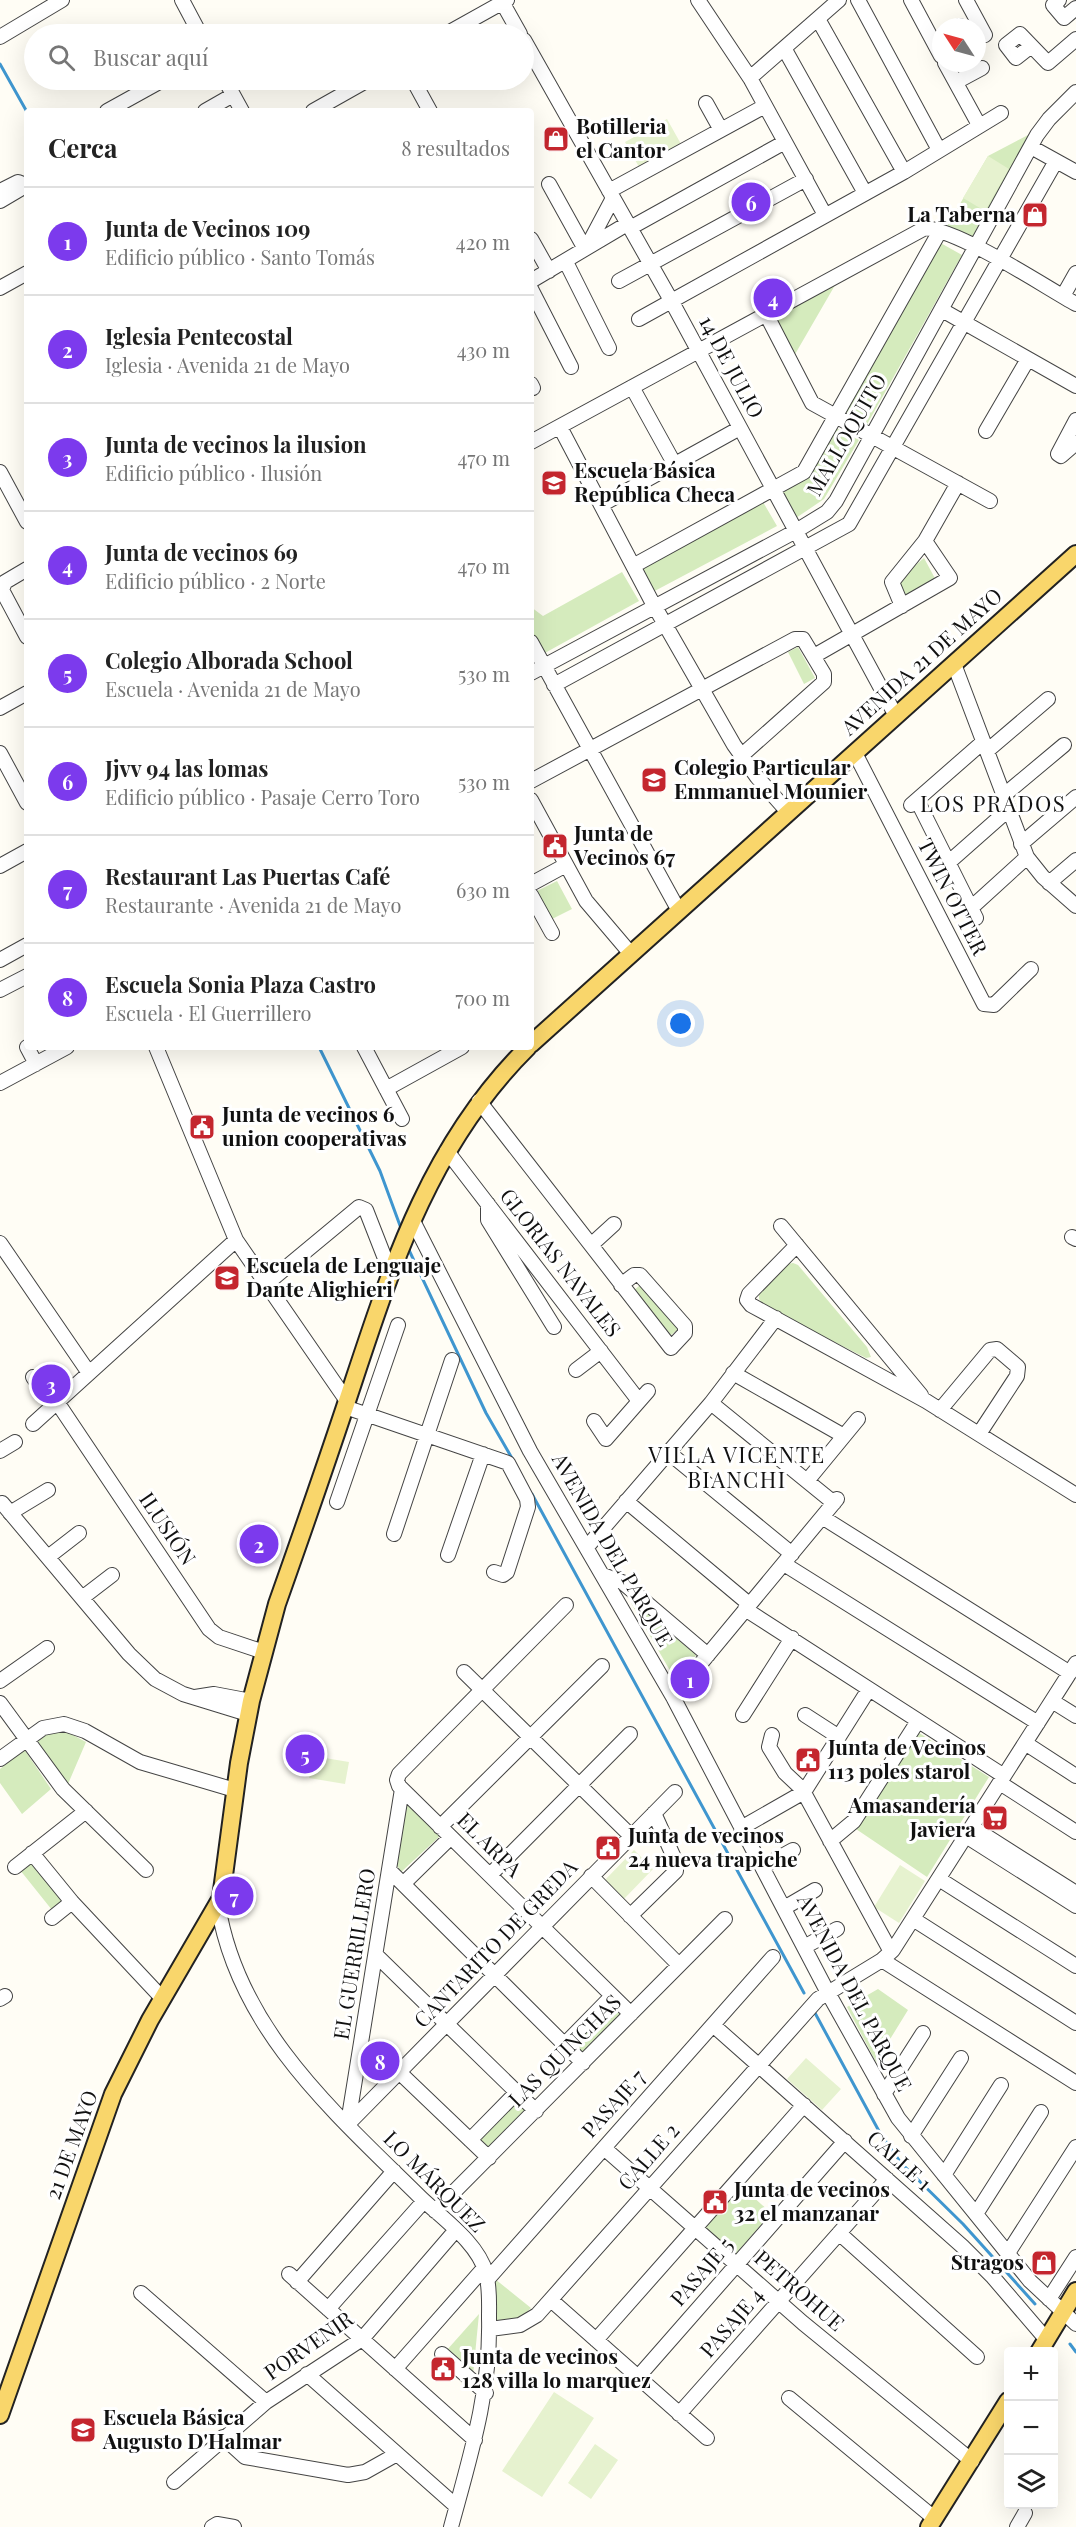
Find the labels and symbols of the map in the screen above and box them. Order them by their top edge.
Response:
north arrow [932,18,986,72]
place label: Botilleria el Cantor [576,111,667,163]
shop icon: Botilleria el Cantor [541,124,571,154]
pin: 6 [732,180,771,224]
place label: La Taberna [907,199,1016,227]
shop icon: La Taberna [1020,200,1050,230]
pin: 4 [754,276,792,320]
street label: 14 DE JULIO [694,310,772,422]
street label: MALLOQUITO [799,368,892,500]
place label: Escuela Básica República Checa [574,455,735,507]
school or university icon: Escuela Básica República Checa [539,468,569,498]
street label: AVENIDA 21 DE MAYO [833,581,1007,741]
place label: Colegio Particular Emmanuel Mounier [674,752,867,804]
school or university icon: Colegio Particular Emmanuel Mounier [639,765,669,795]
district label: LOS PRADOS [920,788,1066,818]
place label: Junta de Vecinos 67 [573,818,675,870]
public building icon: Junta de Vecinos 67 [540,831,570,861]
street label: TWIN OTTER [912,833,995,959]
your location [666,1009,695,1038]
place label: Junta de vecinos 6 union cooperativas [221,1099,407,1151]
public building icon: Junta de vecinos 6 union cooperativas [187,1112,217,1142]
street label: GLORIAS NAVALES [495,1182,628,1342]
place label: Escuela de Lenguaje Dante Alighieri [246,1250,441,1302]
school or university icon: Escuela de Lenguaje Dante Alighieri [212,1263,242,1293]
pin: 3 [32,1362,70,1406]
district label: VILLA VICENTE BIANCHI [647,1439,826,1494]
street label: AVENIDA DEL PARQUE [546,1446,681,1651]
street label: ILUSIÓN [134,1486,203,1570]
pin: 2 [240,1522,278,1566]
pin: 1 [670,1656,710,1702]
pin: 5 [286,1732,324,1776]
place label: Junta de Vecinos 113 poles starol [827,1732,986,1784]
public building icon: Junta de Vecinos 113 poles starol [793,1745,823,1775]
place label: Amasandería Javiera [847,1790,976,1842]
supermarket icon: Amasandería Javiera [980,1803,1010,1833]
street label: EL ARPA [452,1805,529,1883]
place label: Junta de vecinos 24 nueva trapiche [627,1820,798,1872]
public building icon: Junta de vecinos 24 nueva trapiche [593,1833,623,1863]
street label: CANTARITO DE GREDA [407,1852,583,2033]
street label: EL GUERRILLERO [326,1866,380,2041]
pin: 7 [214,1874,254,1918]
street label: AVENIDA DEL PARQUE [792,1888,920,2095]
street label: LAS QUINCHAS [501,1987,626,2112]
pin: 8 [360,2038,400,2084]
street label: PASAJE 7 [575,2062,651,2143]
street label: 21 DE MAYO [37,2086,103,2203]
street label: CALLE 2 [611,2116,684,2195]
street label: CALLE 1 [862,2123,939,2196]
street label: LO MÁRQUEZ [379,2124,492,2237]
place label: Junta de vecinos 32 el manzanar [733,2174,890,2226]
public building icon: Junta de vecinos 32 el manzanar [700,2187,730,2217]
street label: PASAJE 5 [663,2230,738,2311]
street label: PETROHUE [750,2243,851,2336]
place label: Stragos [951,2247,1024,2275]
shop icon: Stragos [1029,2248,1059,2278]
street label: PASAJE 4 [692,2281,769,2363]
street label: PORVENIR [258,2303,358,2385]
place label: Junta de vecinos 128 villa lo marquez [461,2341,651,2393]
public building icon: Junta de vecinos 128 villa lo marquez [428,2354,458,2384]
place label: Escuela Básica Augusto D'Halmar [102,2402,282,2454]
school or university icon: Escuela Básica Augusto D'Halmar [68,2415,98,2445]

